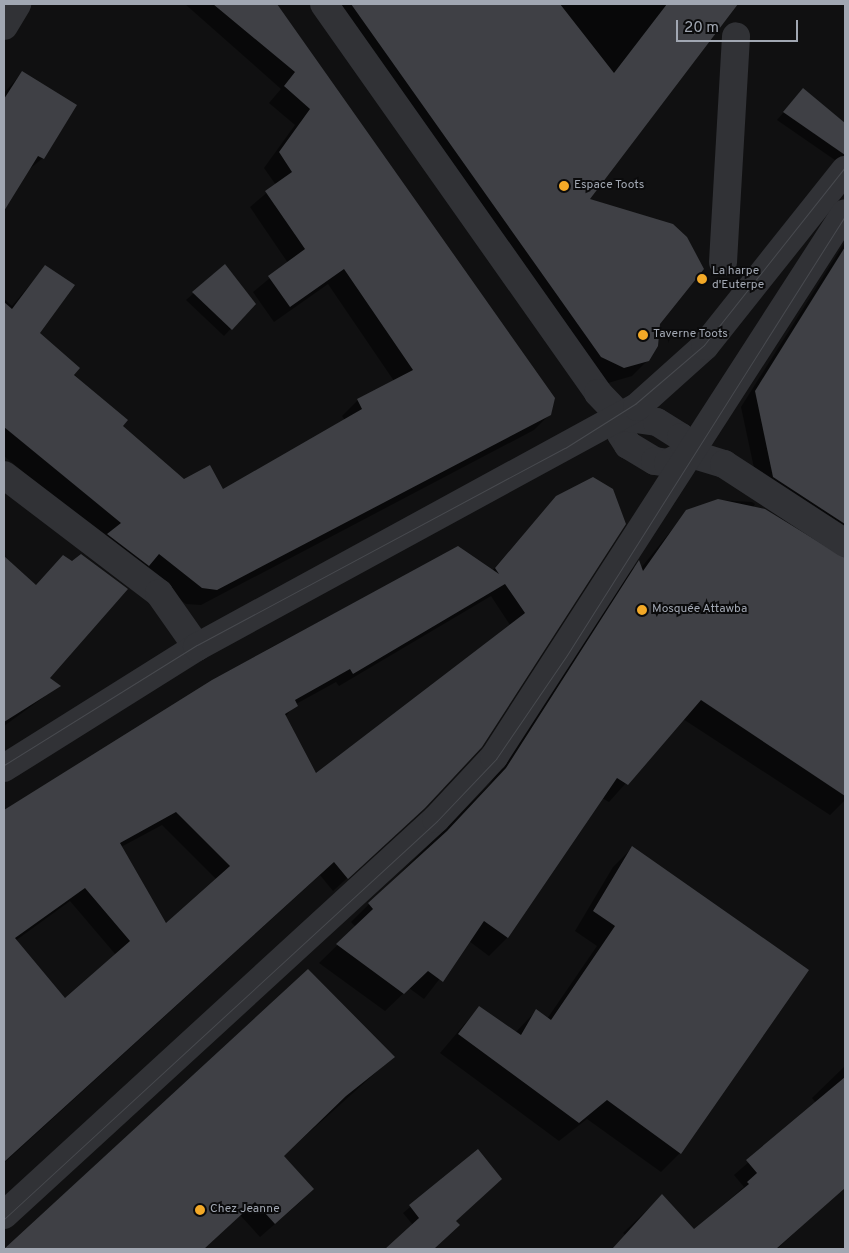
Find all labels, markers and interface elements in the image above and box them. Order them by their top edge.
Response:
scale bar [679,10,802,42]
text: 20 m [684,19,719,38]
place label: Espace Toots [574,179,645,193]
marker: Espace Toots [558,180,570,192]
place label: La harpe d'Euterpe [712,265,764,293]
marker: La harpe d'Euterpe [696,273,708,285]
place label: Taverne Toots [653,328,728,342]
marker: Taverne Toots [637,329,649,341]
place label: Mosquée Attawba [652,603,748,617]
marker: Mosquée Attawba [636,604,648,616]
place label: Chez Jeanne [210,1203,280,1217]
marker: Chez Jeanne [194,1204,206,1216]

